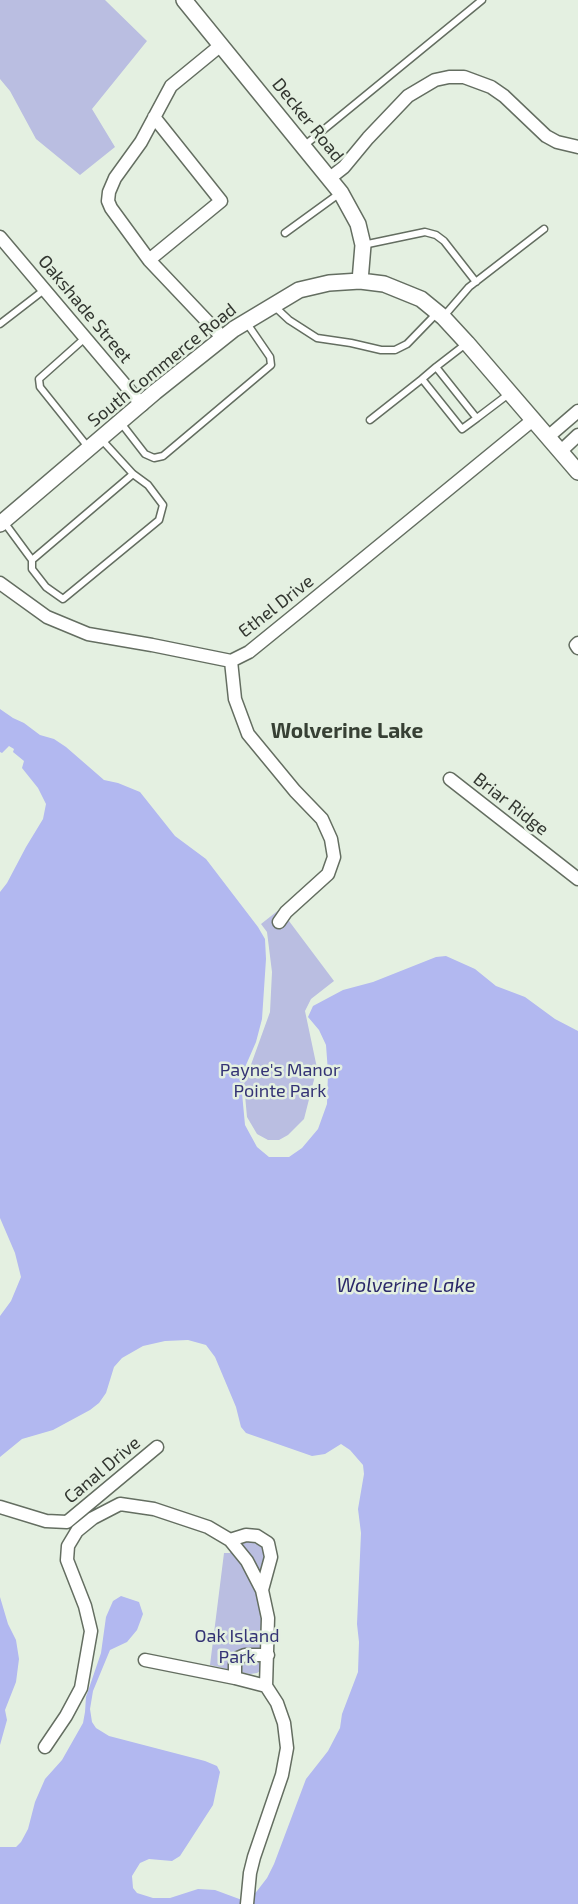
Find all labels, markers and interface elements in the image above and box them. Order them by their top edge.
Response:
street label: Decker Road [268,74,348,166]
street label: Oakshade Street [33,251,137,367]
street label: South Commerce Road [84,299,240,431]
street label: Ethel Drive [234,570,318,642]
district label: Wolverine Lake [271,718,423,744]
street label: Briar Ridge [469,768,553,840]
park label: Payne's Manor Pointe Park [220,1059,340,1102]
water label: Wolverine Lake [337,1273,475,1297]
street label: Canal Drive [60,1432,144,1508]
park label: Oak Island Park [195,1625,279,1668]

